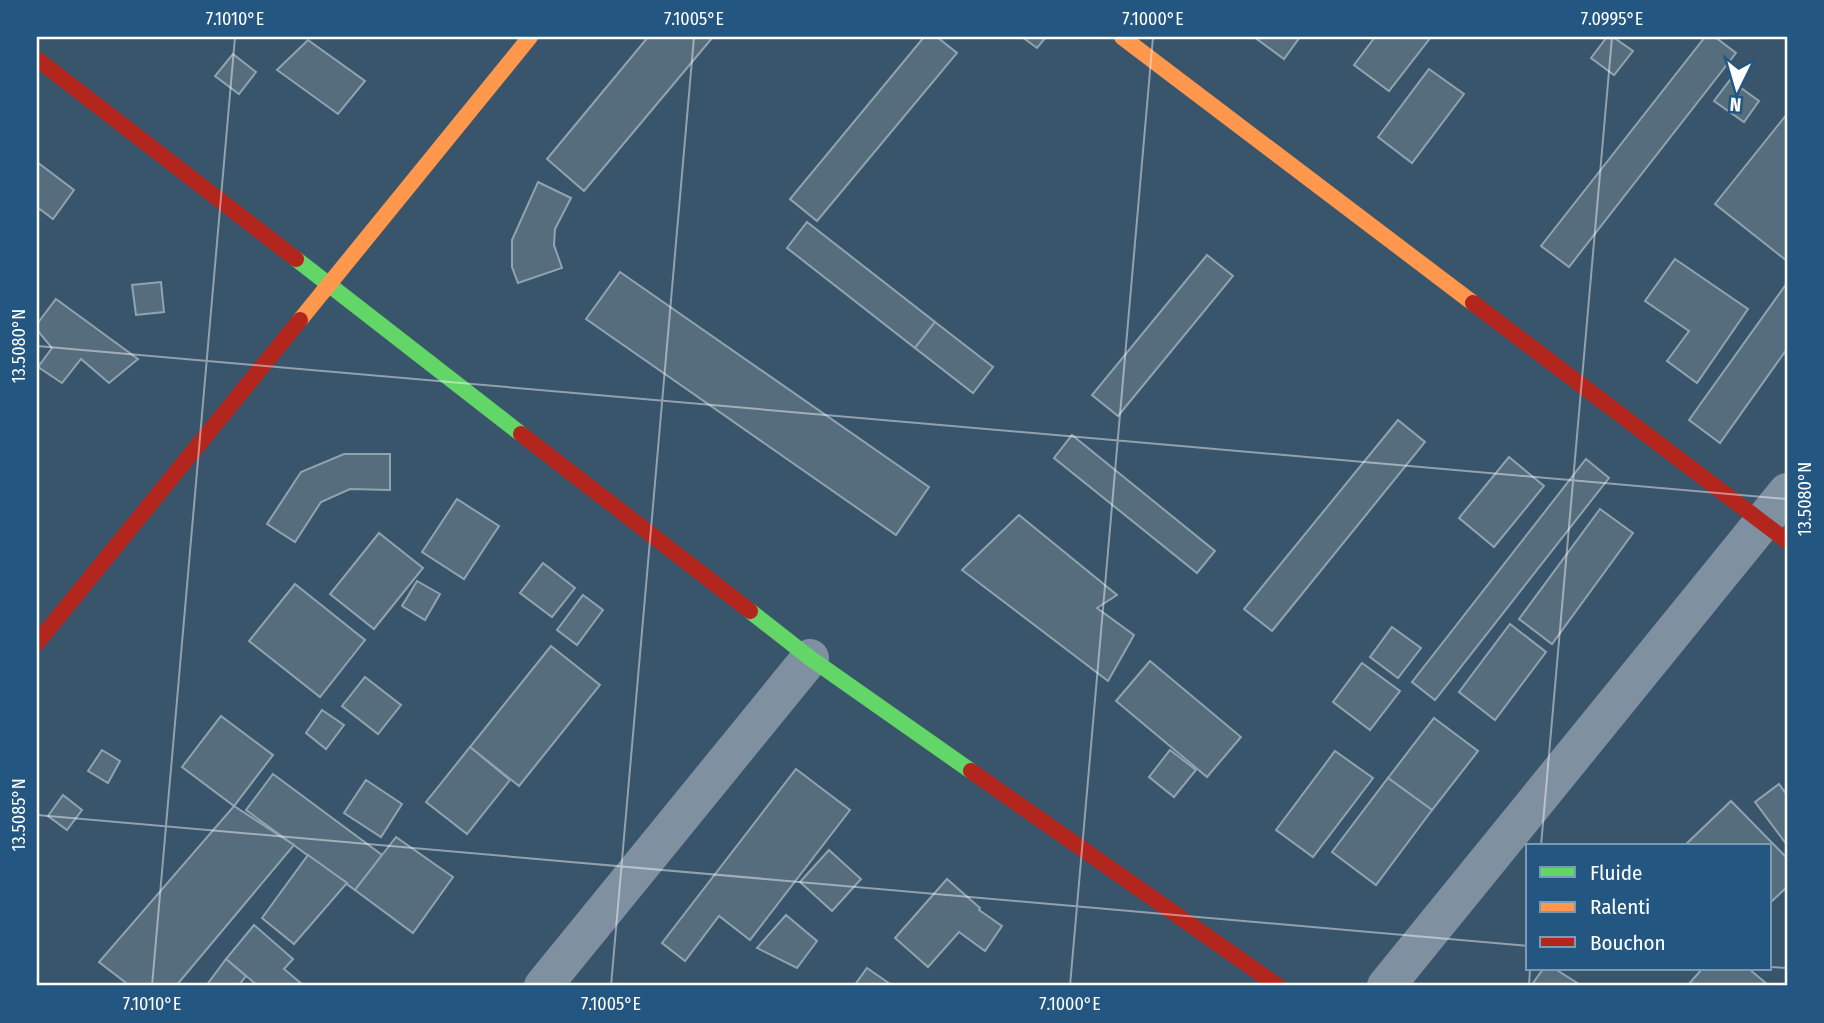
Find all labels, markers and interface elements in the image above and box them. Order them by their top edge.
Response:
text: 7.1010°E [206,8,264,30]
text: 7.1005°E [664,8,724,30]
text: 7.1000°E [1122,8,1184,30]
text: 7.0995°E [1581,8,1643,30]
north arrow [1702,52,1772,122]
text: N [1729,92,1742,116]
text: 13.5080°N [8,309,30,383]
text: 13.5080°N [1794,462,1816,536]
text: 13.5085°N [8,778,30,852]
legend [1526,844,1772,970]
text: Fluide [1590,860,1642,886]
text: Ralenti [1590,894,1650,920]
text: Bouchon [1590,930,1666,956]
text: 7.1010°E [123,993,181,1015]
text: 7.1005°E [581,993,641,1015]
text: 7.1000°E [1039,993,1101,1015]

